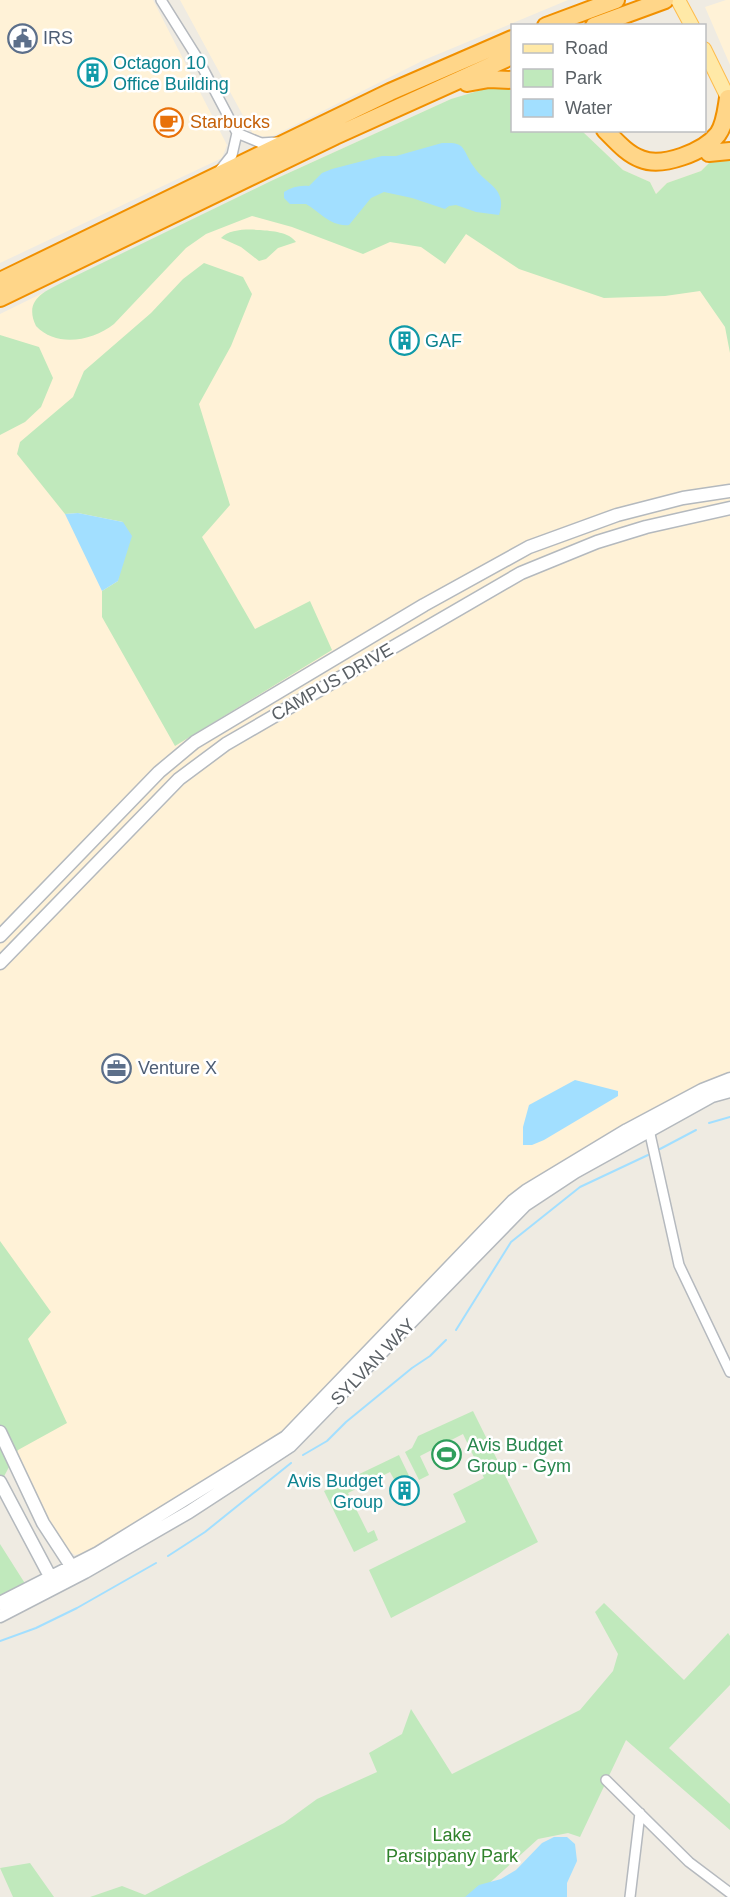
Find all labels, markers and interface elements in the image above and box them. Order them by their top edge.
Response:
public building icon: IRS [6,22,38,54]
legend [511,24,706,132]
place label: IRS [43,28,73,48]
text: Road [565,38,608,58]
place label: Octagon 10 Office Building [113,53,229,94]
building icon: Octagon 10 Office Building [76,57,108,89]
text: Park [565,68,603,88]
text: Water [565,98,612,118]
cafe icon: Starbucks [153,106,185,138]
place label: Starbucks [190,112,270,132]
building icon: GAF [388,325,420,357]
place label: GAF [425,331,462,351]
street label: CAMPUS DRIVE [268,639,396,725]
office icon: Venture X [101,1052,133,1084]
place label: Venture X [138,1058,217,1078]
street label: SYLVAN WAY [327,1315,419,1409]
place label: Avis Budget Group - Gym [467,1435,571,1476]
sports icon: Avis Budget Group - Gym [430,1439,462,1471]
place label: Avis Budget Group [287,1471,383,1512]
building icon: Avis Budget Group [388,1475,420,1507]
park label: Lake Parsippany Park [386,1825,519,1866]

